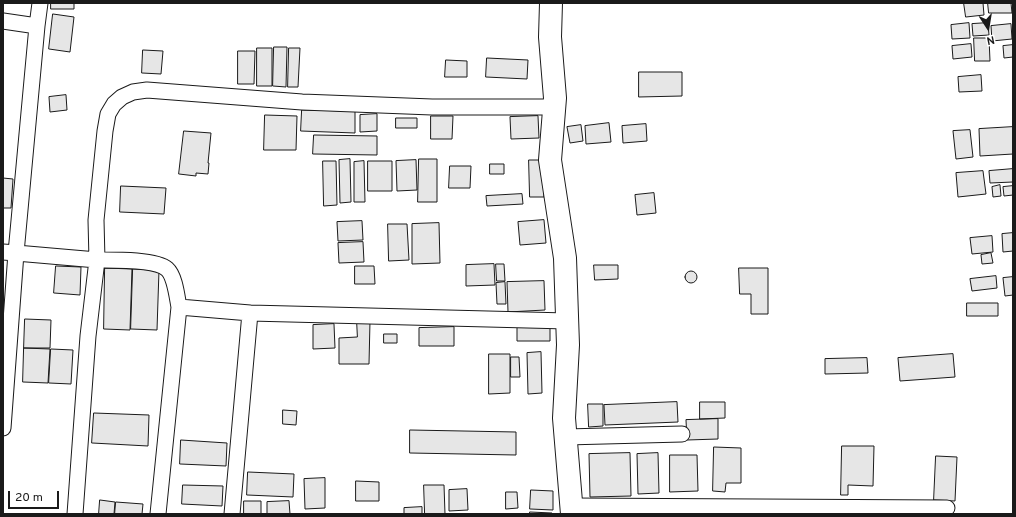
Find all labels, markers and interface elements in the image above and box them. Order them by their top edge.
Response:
north arrow [968,8,1008,48]
text: N [985,32,996,47]
scale bar [10,483,61,509]
text: 20 m [15,490,43,506]

